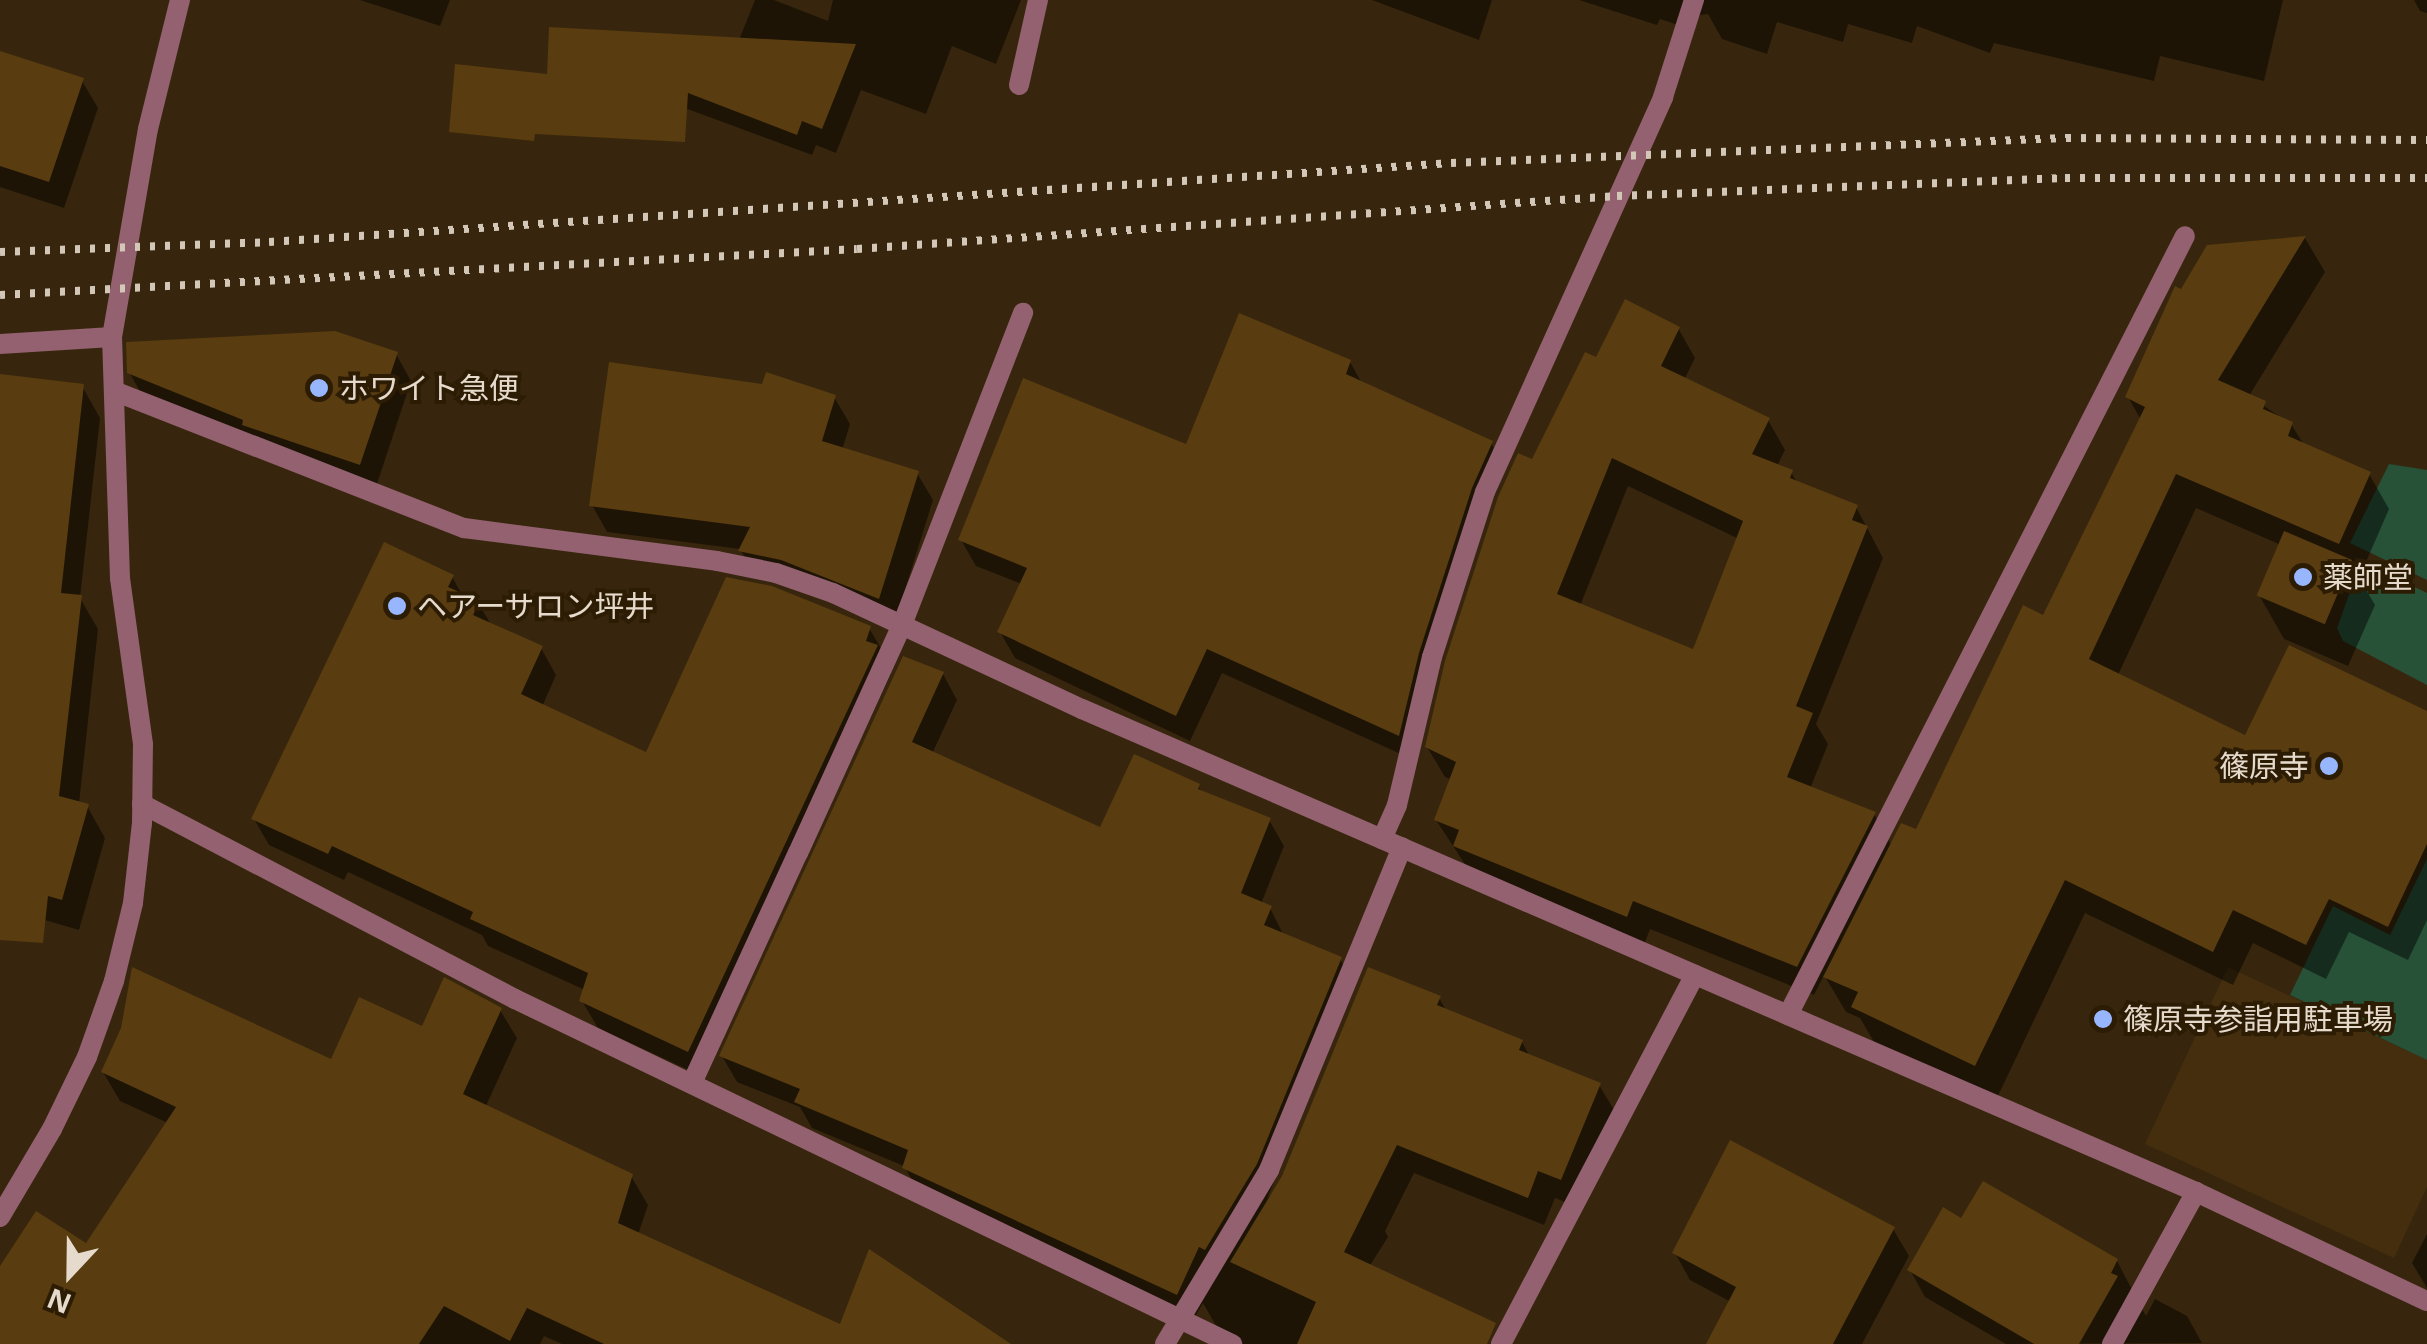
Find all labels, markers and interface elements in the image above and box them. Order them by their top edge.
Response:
place label: ホワイト急便 [339,370,519,406]
marker: ホワイト急便 [308,377,330,399]
place label: 薬師堂 [2323,559,2413,595]
marker: 薬師堂 [2292,566,2314,588]
place label: ヘアーサロン坪井 [417,588,655,624]
marker: ヘアーサロン坪井 [386,595,408,617]
place label: 篠原寺 [2219,748,2309,784]
marker: 篠原寺 [2318,755,2340,777]
place label: 篠原寺参詣用駐車場 [2123,1001,2393,1037]
marker: 篠原寺参詣用駐車場 [2092,1008,2114,1030]
north arrow [20,1224,120,1324]
text: N [41,1280,76,1324]

